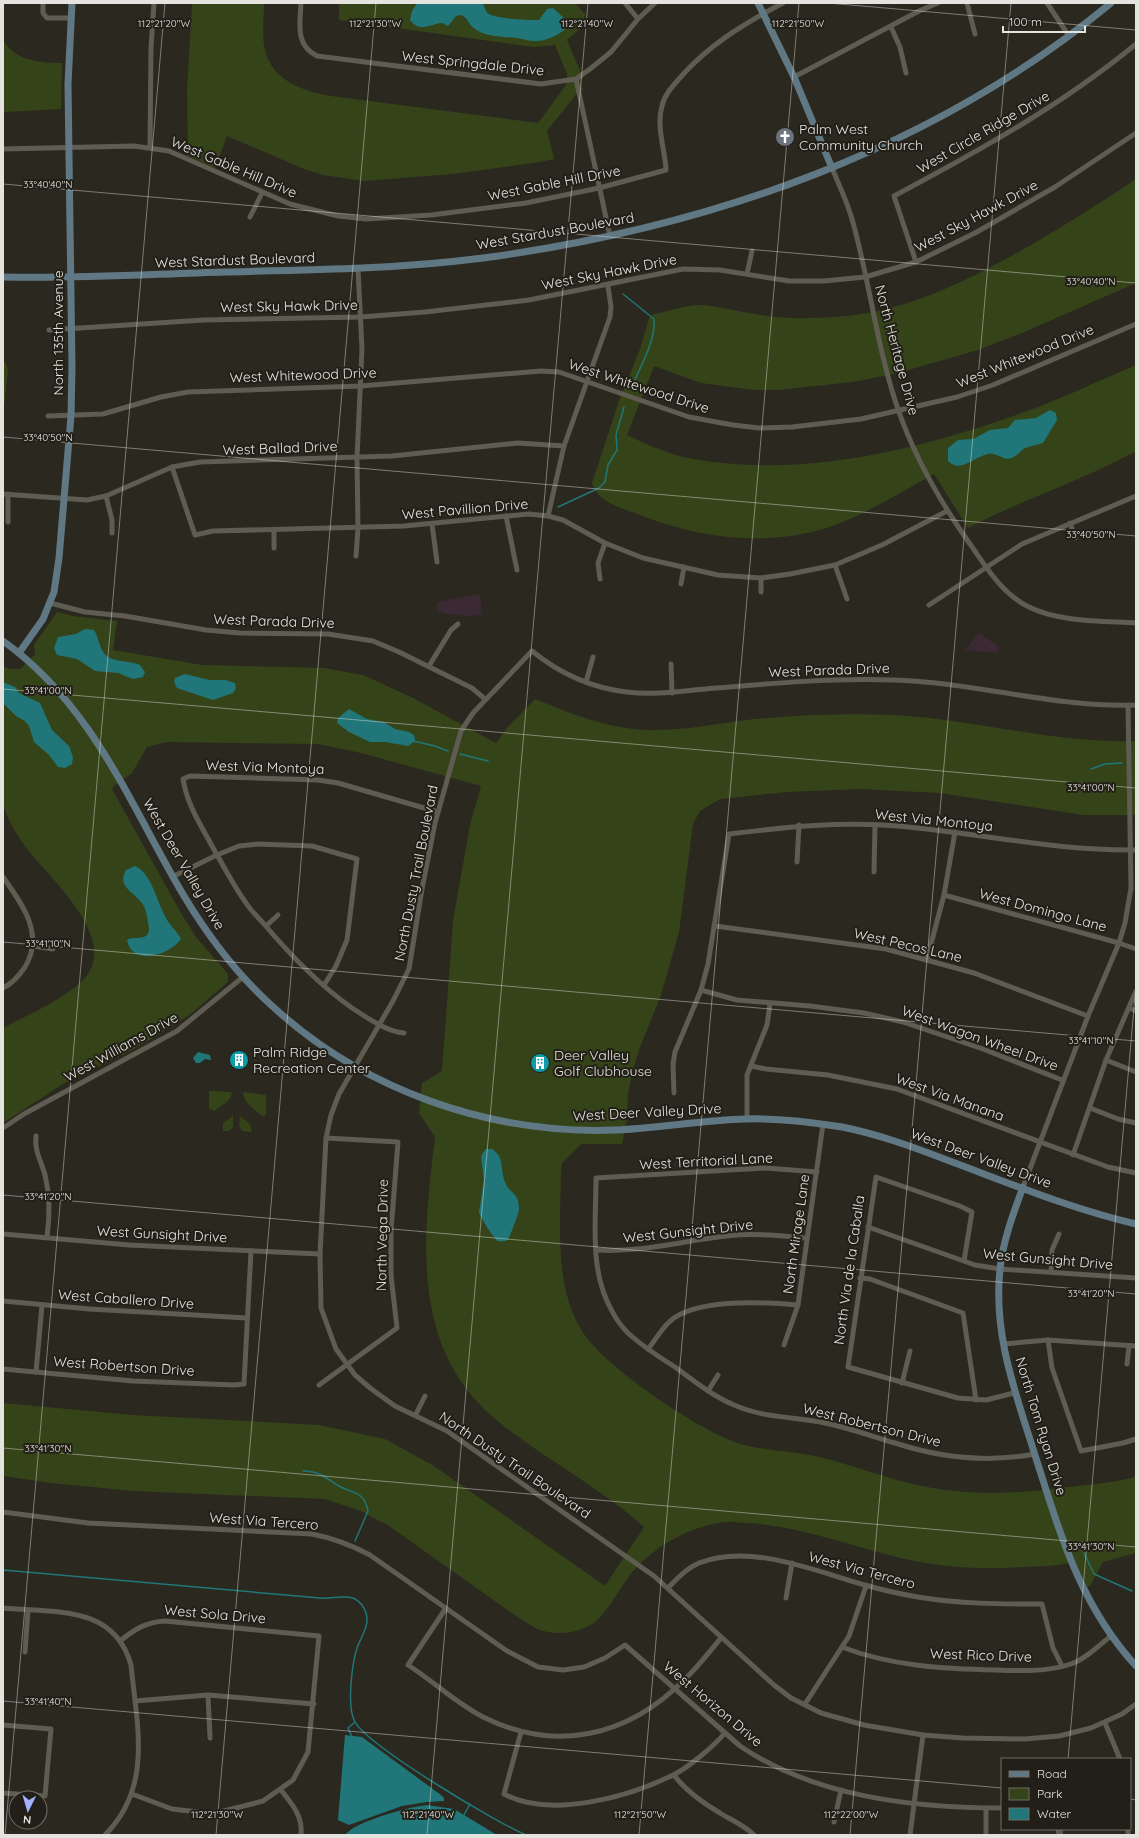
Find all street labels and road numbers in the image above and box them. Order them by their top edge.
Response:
street label: West Springdale Drive [401,47,545,79]
street label: West Circle Ridge Drive [913,87,1053,177]
street label: West Gable Hill Drive [168,132,300,202]
street label: West Gable Hill Drive [486,161,622,205]
street label: West Sky Hawk Drive [911,176,1041,256]
street label: West Stardust Boulevard [475,208,635,254]
street label: West Stardust Boulevard [155,248,315,272]
street label: West Sky Hawk Drive [540,250,678,294]
street label: North 135th Avenue [49,270,67,396]
street label: North Heritage Drive [871,283,923,417]
street label: West Sky Hawk Drive [220,296,358,316]
street label: West Whitewood Drive [954,320,1097,392]
street label: West Whitewood Drive [566,355,712,417]
street label: West Whitewood Drive [229,363,377,387]
street label: West Ballad Drive [222,437,338,459]
street label: West Pavillion Drive [401,494,529,523]
street label: West Parada Drive [213,610,335,632]
street label: West Parada Drive [768,659,890,681]
street label: West Via Montoya [205,756,325,778]
street label: North Dusty Trail Boulevard [390,783,442,963]
street label: West Deer Valley Drive [139,795,229,933]
street label: West Via Montoya [874,805,994,835]
street label: West Domingo Lane [977,884,1109,936]
street label: West Pecos Lane [852,924,964,966]
street label: West Wagon Wheel Drive [899,1001,1061,1075]
street label: West Williams Drive [61,1008,181,1086]
street label: West Via Manana [893,1069,1007,1125]
street label: West Deer Valley Drive [572,1099,722,1125]
street label: West Deer Valley Drive [908,1124,1054,1192]
street label: West Territorial Lane [639,1149,773,1173]
street label: North Mirage Lane [779,1173,813,1295]
street label: North Vega Drive [372,1179,392,1291]
street label: North Via de la Caballa [830,1194,868,1346]
street label: West Gunsight Drive [622,1215,754,1247]
street label: West Gunsight Drive [96,1222,228,1246]
street label: West Gunsight Drive [982,1244,1114,1274]
street label: West Caballero Drive [57,1285,195,1313]
street label: West Robertson Drive [53,1352,195,1380]
street label: North Tom Ryan Drive [1011,1355,1071,1497]
street label: West Robertson Drive [801,1399,943,1451]
street label: North Dusty Trail Boulevard [436,1408,594,1522]
street label: West Via Tercero [209,1508,319,1534]
street label: West Via Tercero [807,1547,917,1593]
street label: West Sola Drive [163,1601,267,1627]
street label: West Rico Drive [930,1644,1032,1666]
street label: West Horizon Drive [660,1657,766,1751]

